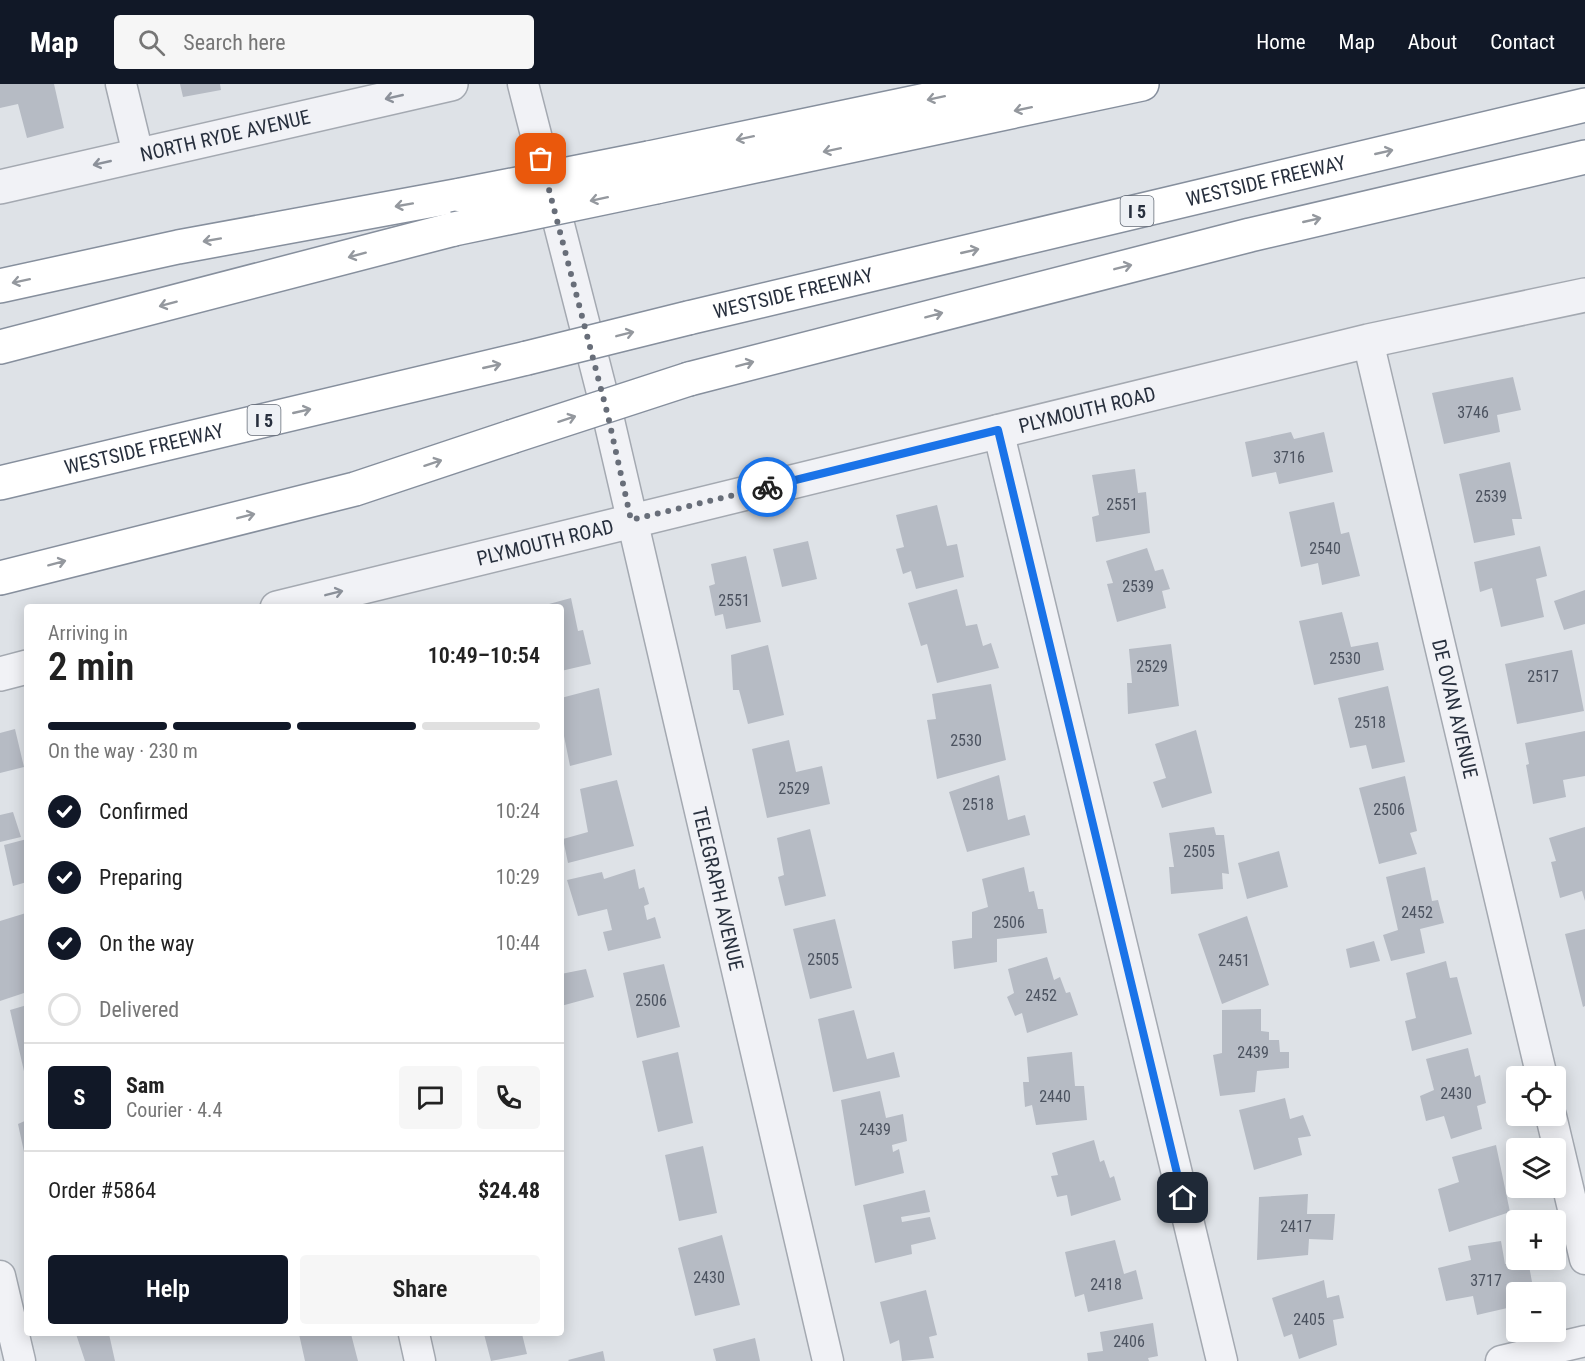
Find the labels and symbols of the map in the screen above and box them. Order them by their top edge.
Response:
one-way arrow [385,92,404,103]
one-way arrow [927,92,946,104]
one-way arrow [1014,104,1033,115]
street label: NORTH RYDE AVENUE [138,105,313,167]
pin [515,133,566,184]
one-way arrow [736,133,755,144]
one-way arrow [823,144,842,156]
one-way arrow [1375,146,1394,158]
street label: WESTSIDE FREEWAY [1184,150,1349,211]
one-way arrow [92,157,111,169]
one-way arrow [590,194,609,205]
road number: I 5 [1120,196,1154,226]
one-way arrow [394,200,414,211]
one-way arrow [1303,214,1322,226]
one-way arrow [203,235,222,246]
one-way arrow [960,244,979,256]
one-way arrow [347,249,366,261]
one-way arrow [1113,260,1132,272]
street label: WESTSIDE FREEWAY [711,262,876,324]
one-way arrow [12,276,31,287]
one-way arrow [159,298,178,310]
one-way arrow [924,308,943,320]
one-way arrow [615,327,634,339]
one-way arrow [736,358,755,370]
one-way arrow [482,360,501,372]
street label: PLYMOUTH ROAD [1016,381,1158,438]
house number: 3746 [1457,403,1489,422]
road number: I 5 [248,405,280,435]
one-way arrow [292,405,311,417]
one-way arrow [557,413,576,424]
street label: WESTSIDE FREEWAY [62,418,227,479]
house number: 3716 [1273,448,1305,467]
one-way arrow [423,457,442,468]
courier [737,457,797,517]
house number: 2539 [1475,487,1507,506]
house number: 2551 [1106,495,1138,514]
one-way arrow [236,509,255,521]
street label: PLYMOUTH ROAD [474,514,616,571]
house number: 2540 [1309,539,1341,558]
one-way arrow [47,557,66,569]
house number: 2539 [1122,577,1154,596]
one-way arrow [324,587,343,599]
house number: 2551 [718,591,750,610]
street label: DE OVAN AVENUE [1427,637,1483,781]
house number: 2530 [1329,649,1361,668]
house number: 2529 [1136,657,1168,676]
house number: 2517 [1527,667,1559,686]
house number: 2518 [1354,713,1386,732]
house number: 2530 [950,731,982,750]
house number: 2529 [778,779,810,798]
house number: 2518 [962,795,994,814]
house number: 2506 [1373,800,1405,819]
street label: TELEGRAPH AVENUE [687,804,749,973]
house number: 2505 [1183,842,1215,861]
house number: 2452 [1401,903,1433,922]
house number: 2506 [993,913,1025,932]
house number: 2505 [807,950,839,969]
house number: 2451 [1218,951,1250,970]
house number: 2452 [1025,986,1057,1005]
house number: 2506 [635,991,667,1010]
house number: 2439 [1237,1043,1269,1062]
house number: 2430 [1440,1084,1472,1103]
house number: 2440 [1039,1087,1071,1106]
house number: 2439 [859,1120,891,1139]
pin [1157,1172,1208,1223]
house number: 2417 [1280,1217,1312,1236]
house number: 2430 [693,1268,725,1287]
house number: 3717 [1470,1271,1502,1290]
house number: 2418 [1090,1275,1122,1294]
house number: 2405 [1293,1310,1325,1329]
house number: 2406 [1113,1332,1145,1351]

